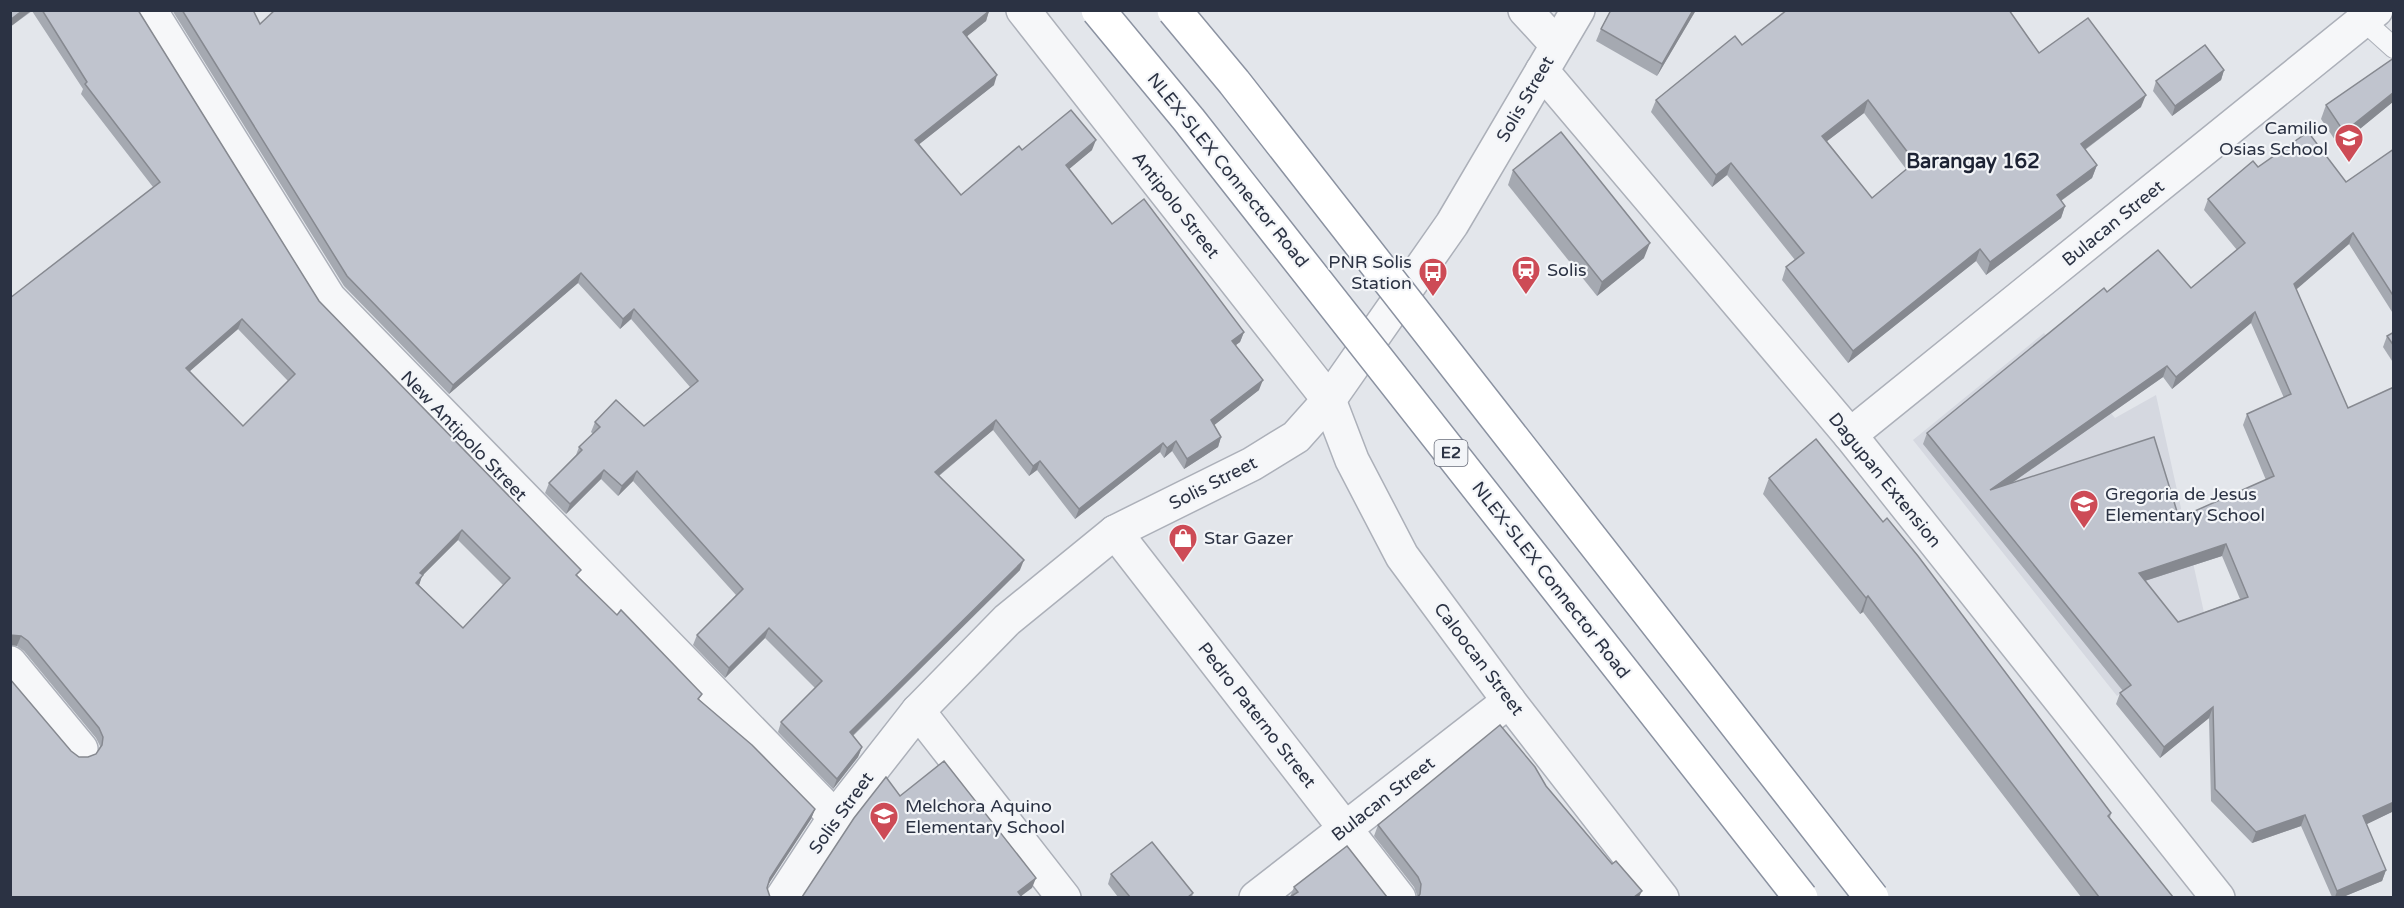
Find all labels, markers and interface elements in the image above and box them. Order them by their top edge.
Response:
street label: Solis Street [1492,52,1559,146]
street label: NLEX-SLEX Connector Road [1143,68,1313,272]
place label: Camilio Osias School [2219,117,2328,160]
school or university icon: Camilio Osias School [2333,122,2365,164]
street label: Antipolo Street [1128,147,1225,263]
district label: Barangay 162 [1906,150,2040,174]
street label: Bulacan Street [2058,175,2168,271]
place label: PNR Solis Station [1328,251,1412,294]
station icon: Solis [1510,254,1542,296]
bus stop icon: PNR Solis Station [1417,256,1449,298]
place label: Solis [1547,259,1587,281]
street label: New Antipolo Street [396,366,532,506]
street label: Dagupan Extension [1824,408,1946,552]
road number: E2 [1434,440,1468,466]
street label: Solis Street [1165,451,1261,515]
street label: NLEX-SLEX Connector Road [1467,477,1635,683]
place label: Gregoria de Jesus Elementary School [2105,483,2265,526]
school or university icon: Gregoria de Jesus Elementary School [2068,488,2100,530]
shop icon: Star Gazer [1167,522,1199,564]
place label: Star Gazer [1204,527,1293,549]
street label: Caloocan Street [1429,598,1529,720]
street label: Pedro Paterno Street [1193,638,1321,792]
street label: Bulacan Street [1327,752,1439,846]
street label: Solis Street [804,768,878,858]
place label: Melchora Aquino Elementary School [905,795,1065,838]
school or university icon: Melchora Aquino Elementary School [868,800,900,842]

